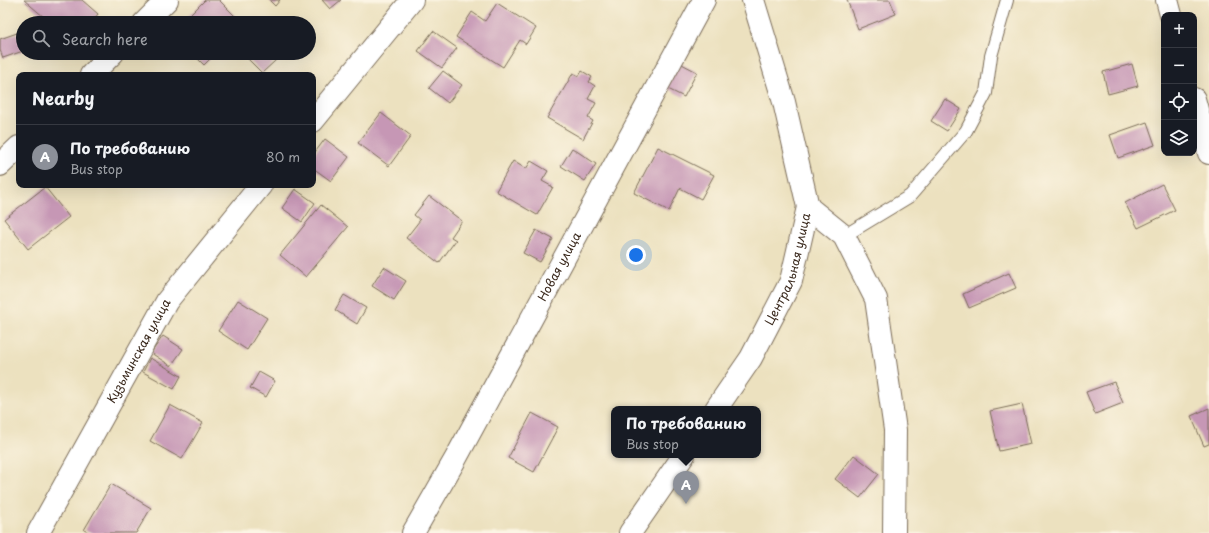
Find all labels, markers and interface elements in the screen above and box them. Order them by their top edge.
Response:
map controls [1161,12,1197,156]
button: + [1161,12,1197,48]
search box [16,16,316,60]
icon: search [30,27,52,49]
text: Search here [62,27,148,50]
button: − [1161,48,1197,84]
button: locate [1161,84,1197,120]
text: Nearby [32,85,94,111]
button: layers [1161,120,1197,156]
text: По требованию [70,136,190,159]
text: A [40,147,50,166]
text: 80 m [266,147,300,166]
text: Bus stop [70,159,123,178]
street label: Центральная улица [760,210,814,328]
street label: Новая улица [533,228,585,304]
your location [626,245,646,265]
street label: Кузьминская улица [102,295,175,406]
popup [611,406,761,458]
text: По требованию [626,411,746,434]
text: Bus stop [626,434,679,453]
pin: A [673,471,699,504]

